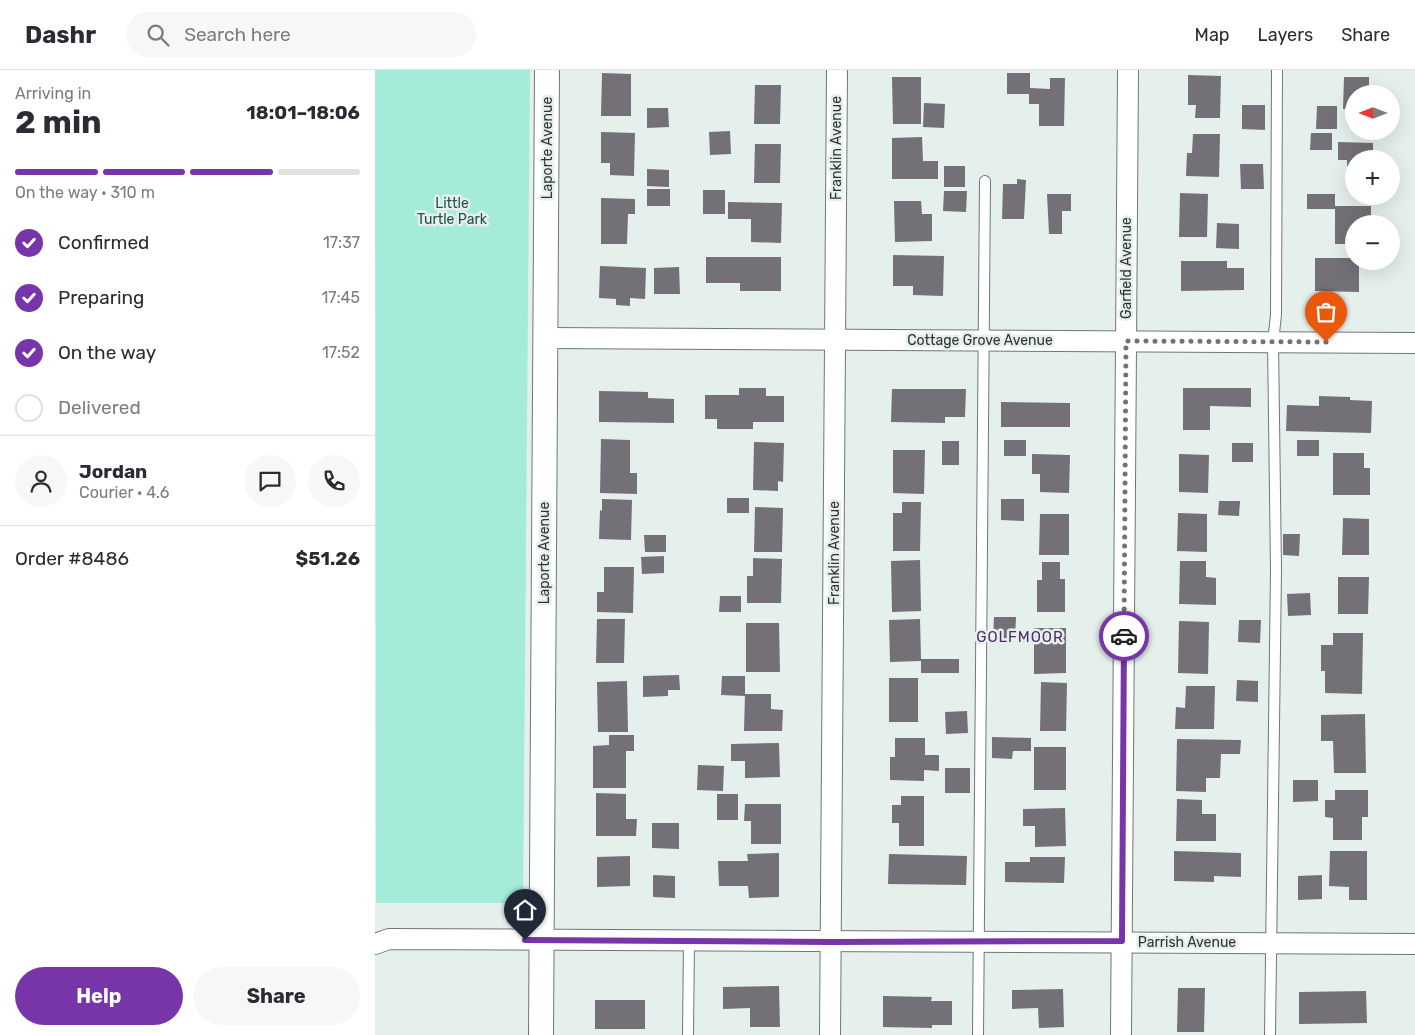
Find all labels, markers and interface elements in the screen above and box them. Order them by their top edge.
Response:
search box [126,12,476,57]
text: Dashr [25,21,96,49]
icon: search [144,21,172,49]
text: Search here [184,23,291,46]
text: Map [1195,24,1230,46]
text: Layers [1258,24,1313,46]
text: Share [1341,24,1390,46]
text: Arriving in [15,84,91,103]
north arrow [1345,85,1400,140]
map controls [1345,85,1400,270]
street label: Laporte Avenue [539,96,556,199]
street label: Franklin Avenue [828,96,845,200]
text: 18:01–18:06 [246,101,360,124]
text: 2 min [15,103,102,141]
button: + [1345,150,1400,205]
text: On the way · 310 m [15,183,155,202]
park label: Little Turtle Park [417,195,488,228]
button: − [1345,215,1400,270]
street label: Garfield Avenue [1118,217,1135,319]
icon: check [15,229,43,257]
text: Confirmed [58,231,149,254]
text: 17:37 [323,233,360,252]
icon: check [15,284,43,312]
text: Preparing [58,286,144,309]
text: 17:45 [321,288,360,307]
pin [1305,291,1347,342]
icon: bag [1312,298,1340,326]
street label: Cottage Grove Avenue [907,332,1053,349]
icon: check [15,339,43,367]
text: On the way [58,341,156,364]
text: 17:52 [322,343,360,362]
text: Delivered [58,396,141,419]
button: person [15,455,67,507]
button: chat [244,455,296,507]
button: phone [308,455,360,507]
text: Jordan [79,460,147,483]
text: Courier · 4.6 [79,483,169,502]
street label: Laporte Avenue [536,501,553,604]
street label: Franklin Avenue [826,501,843,605]
text: Order #8486 [15,547,129,570]
text: $51.26 [296,547,360,570]
courier [1099,611,1149,661]
icon: car [1110,622,1138,650]
district label: GOLFMOOR [976,628,1064,646]
pin [504,889,546,940]
icon: home [511,896,539,924]
street label: Parrish Avenue [1138,934,1236,951]
button: Help [15,967,183,1025]
button: Share [193,967,360,1025]

